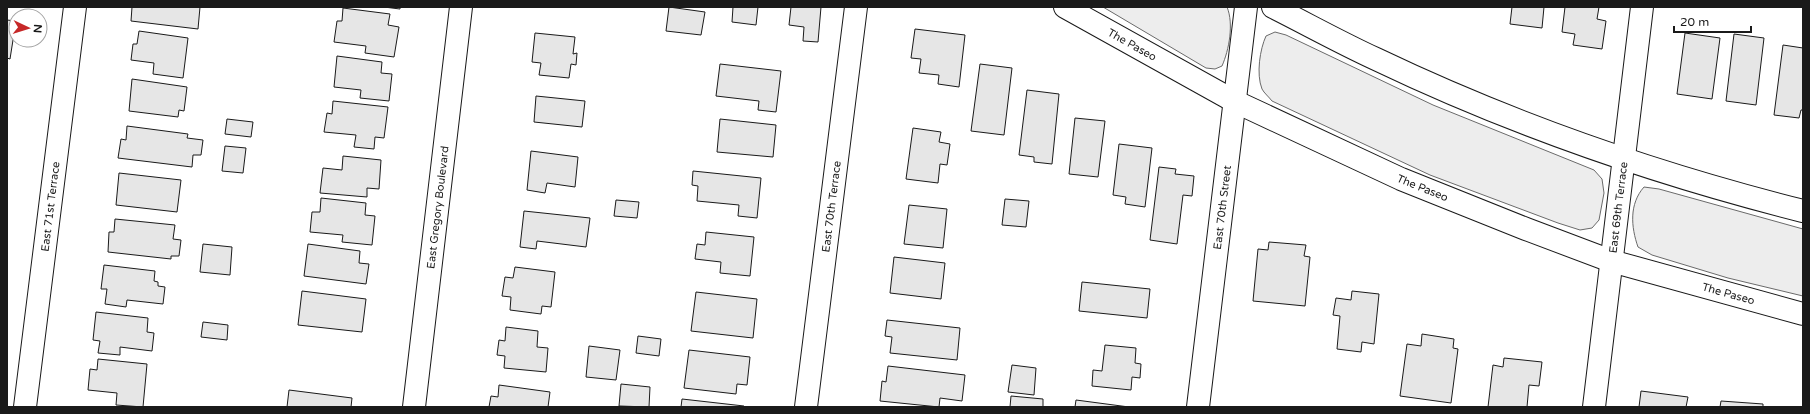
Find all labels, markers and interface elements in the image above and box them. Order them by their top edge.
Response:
north arrow [8,8,48,48]
scale bar [1674,8,1751,34]
text: 20 m [1680,15,1709,29]
text: N [31,24,44,34]
street label: The Paseo [1105,26,1159,64]
street label: East Gregory Boulevard [424,145,452,270]
street label: East 70th Terrace [819,160,844,253]
street label: East 71st Terrace [38,161,63,252]
street label: East 69th Terrace [1607,161,1630,254]
street label: East 70th Street [1211,165,1234,250]
street label: The Paseo [1395,172,1450,204]
street label: The Paseo [1701,280,1756,307]

